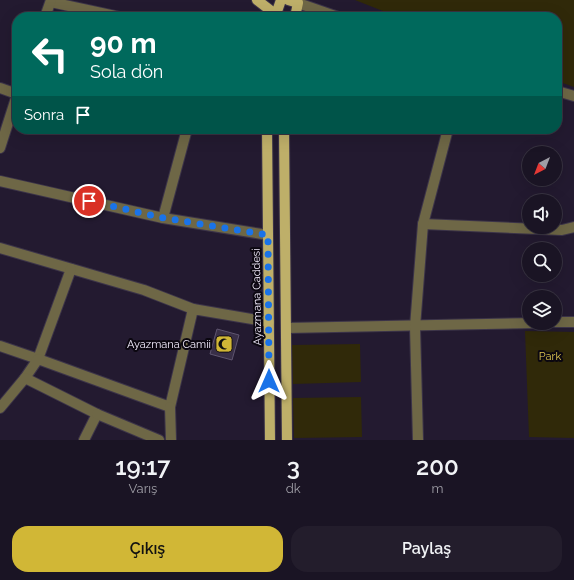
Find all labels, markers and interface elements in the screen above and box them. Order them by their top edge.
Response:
text: 90 m [90,27,156,60]
icon: left [24,28,76,80]
text: Sola dön [90,61,163,82]
icon: arrive [72,104,94,126]
text: Sonra [24,106,64,124]
north arrow [522,146,562,186]
map controls [522,146,562,330]
pin [72,184,106,218]
icon: arrive [78,190,100,212]
button: sound [522,194,562,234]
button: search [522,242,562,282]
street label: Ayazmana Caddesi [250,248,264,346]
button: layers [522,290,562,330]
mosque icon: Ayazmana Camii [214,334,234,354]
place label: Ayazmana Camii [127,338,211,351]
park label: Park [539,350,561,363]
position arrow [248,360,290,402]
text: 19:17 [115,452,171,481]
text: 3 [287,452,300,481]
text: 200 [416,452,459,481]
text: Varış [128,481,157,496]
text: dk [286,481,301,496]
text: m [431,481,443,496]
button: Çıkış [12,526,283,572]
button: Paylaş [291,526,562,572]

